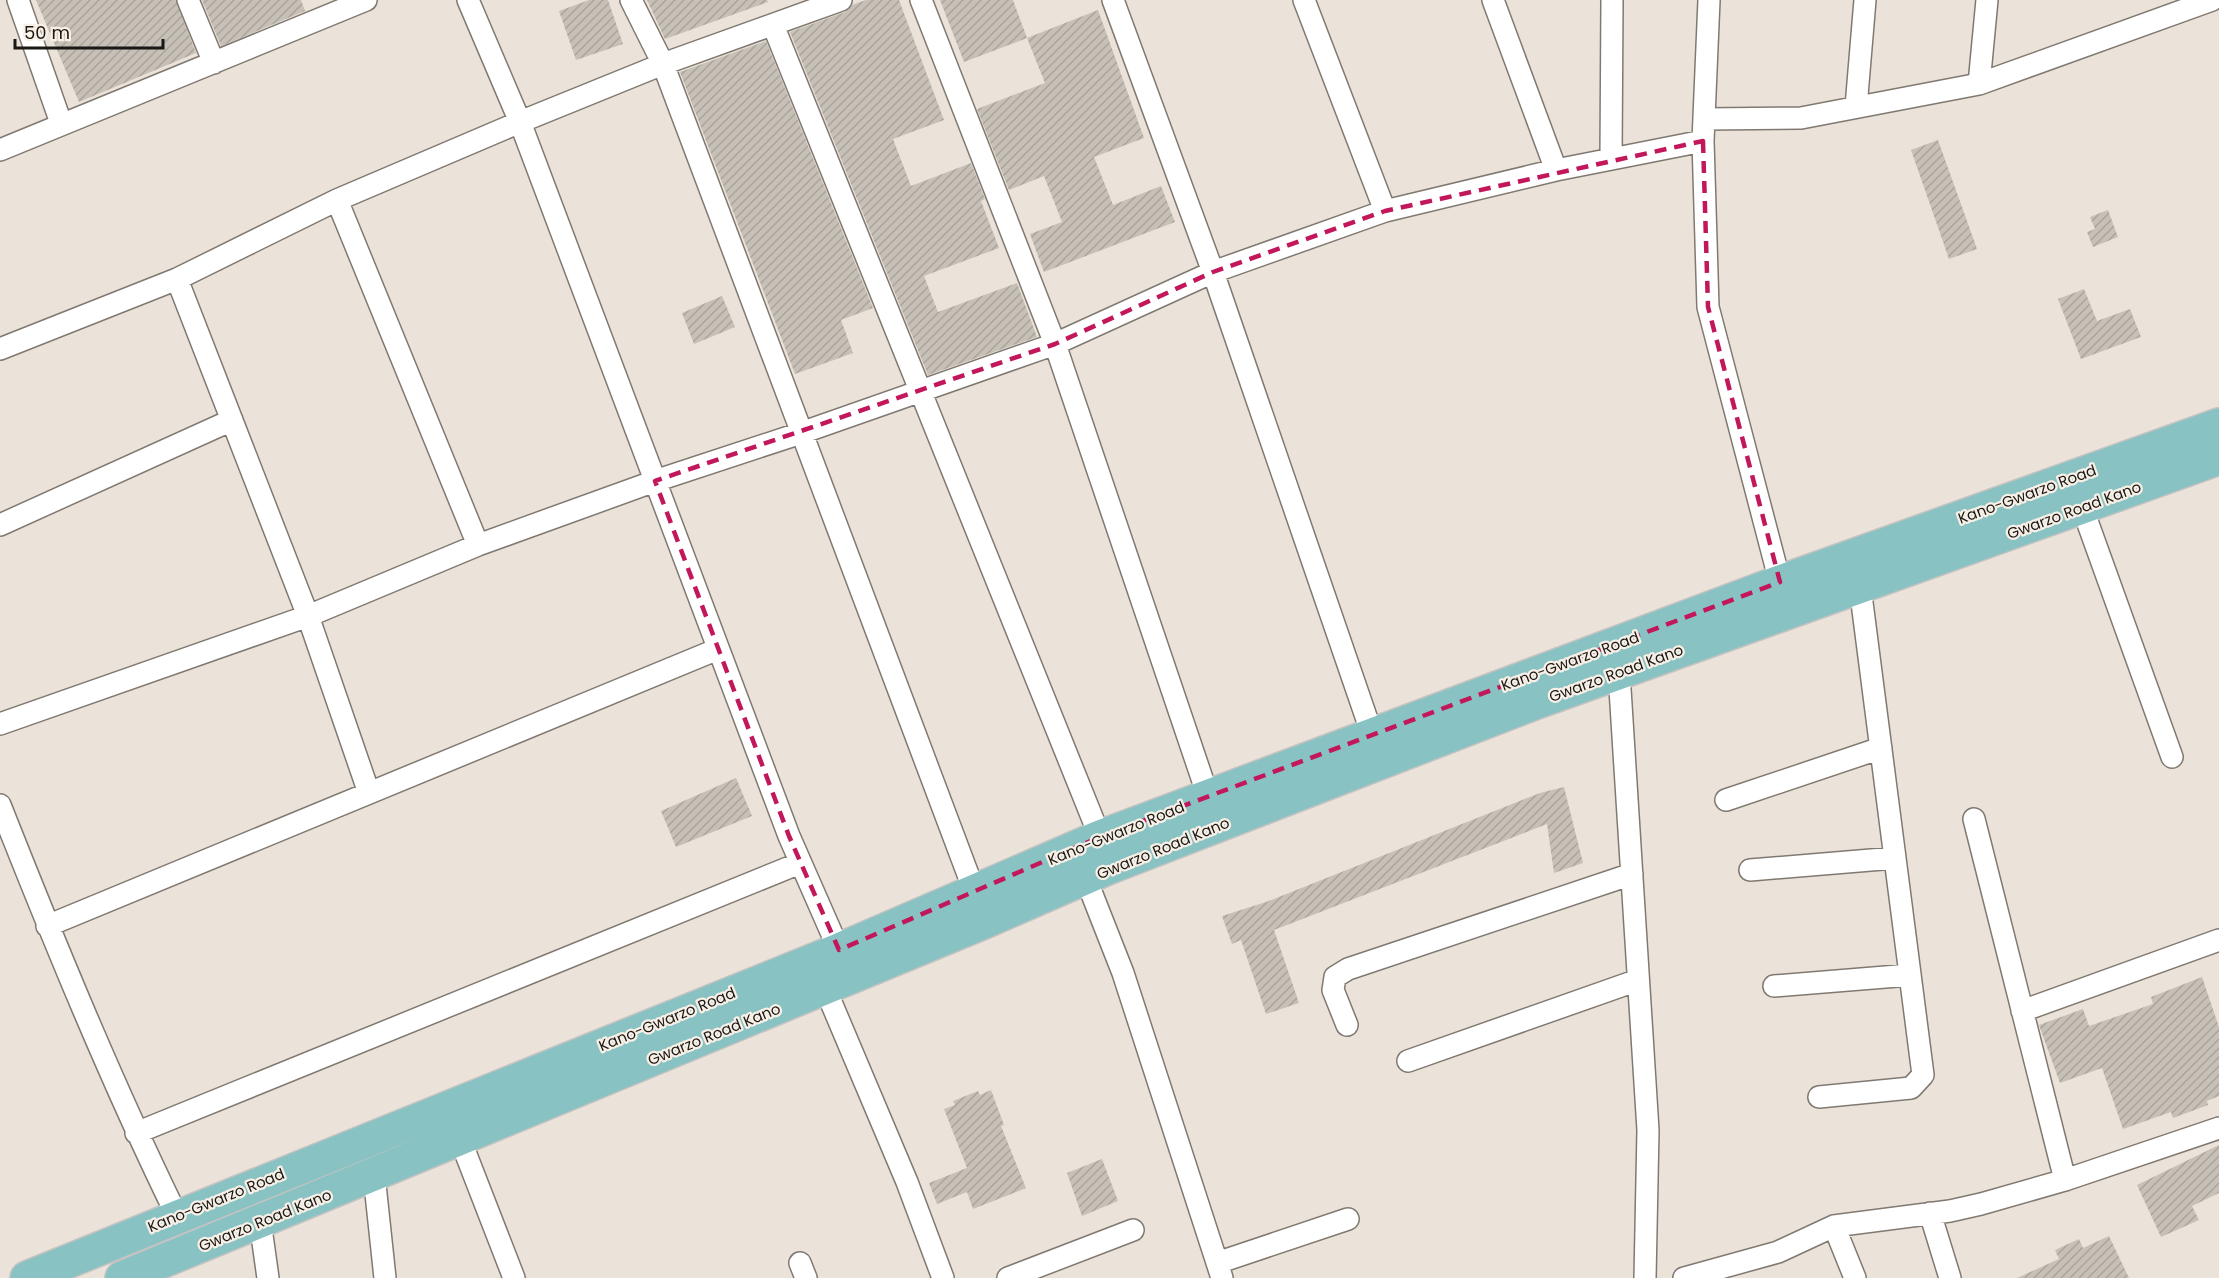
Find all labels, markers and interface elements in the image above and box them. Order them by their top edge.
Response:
scale bar [15,12,164,50]
text: 50 m [24,20,70,45]
street label: Kano-Gwarzo Road [1955,459,2099,529]
street label: Gwarzo Road Kano [2004,476,2144,544]
street label: Kano-Gwarzo Road [1498,626,1642,696]
street label: Gwarzo Road Kano [1546,639,1686,707]
street label: Kano-Gwarzo Road [1045,796,1187,870]
street label: Gwarzo Road Kano [1093,812,1233,884]
street label: Kano-Gwarzo Road [596,982,738,1056]
street label: Gwarzo Road Kano [644,998,784,1070]
street label: Kano-Gwarzo Road [145,1163,287,1237]
street label: Gwarzo Road Kano [195,1184,335,1256]

